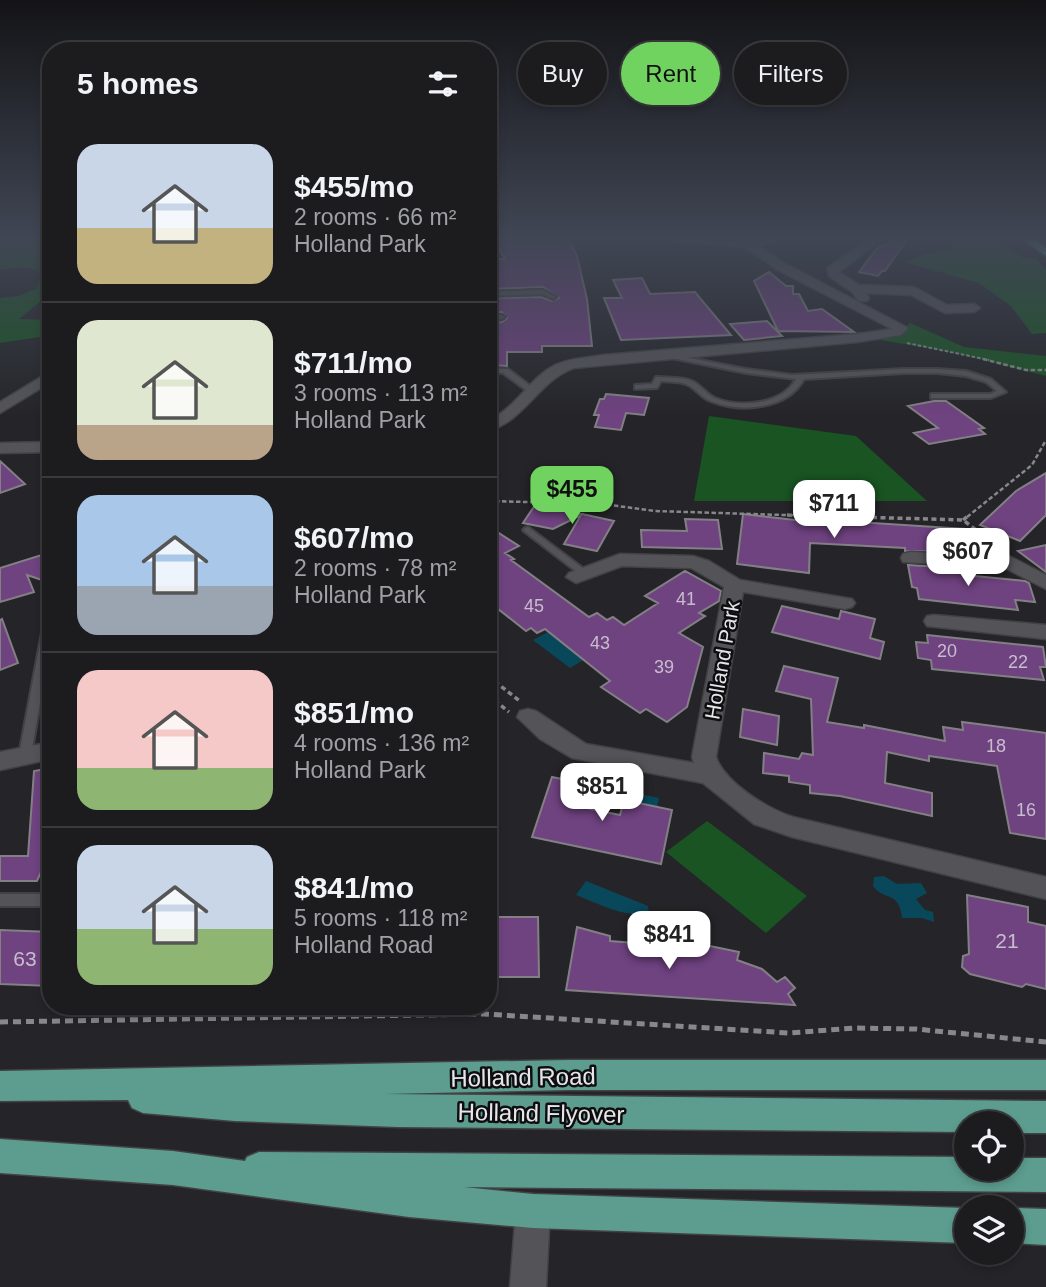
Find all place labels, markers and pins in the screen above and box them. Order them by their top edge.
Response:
pin: $455 [531,466,613,526]
pin: $711 [793,480,875,540]
pin: $607 [927,528,1009,588]
pin: $851 [561,764,643,823]
pin: $841 [628,912,710,971]

